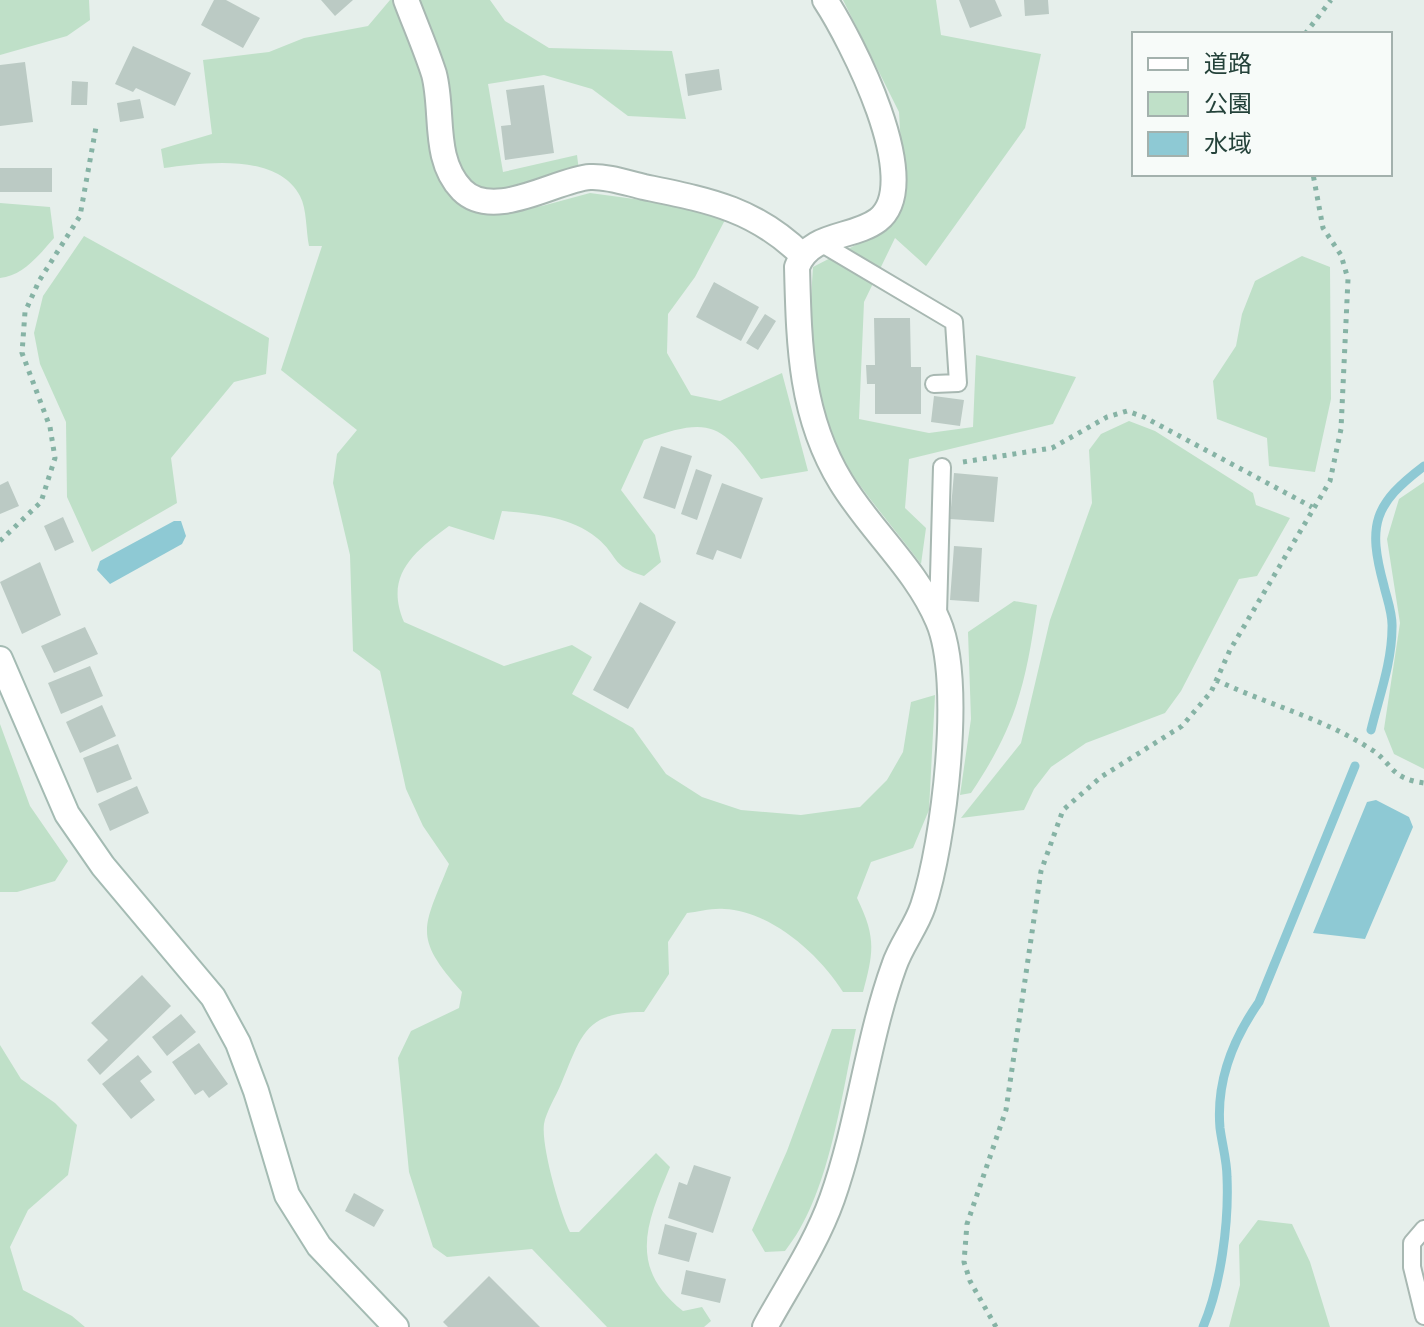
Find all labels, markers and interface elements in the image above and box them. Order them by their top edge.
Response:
legend [1132,32,1392,176]
text: 道路 [1204,50,1252,78]
text: 公園 [1204,90,1252,118]
text: 水域 [1204,130,1252,158]

